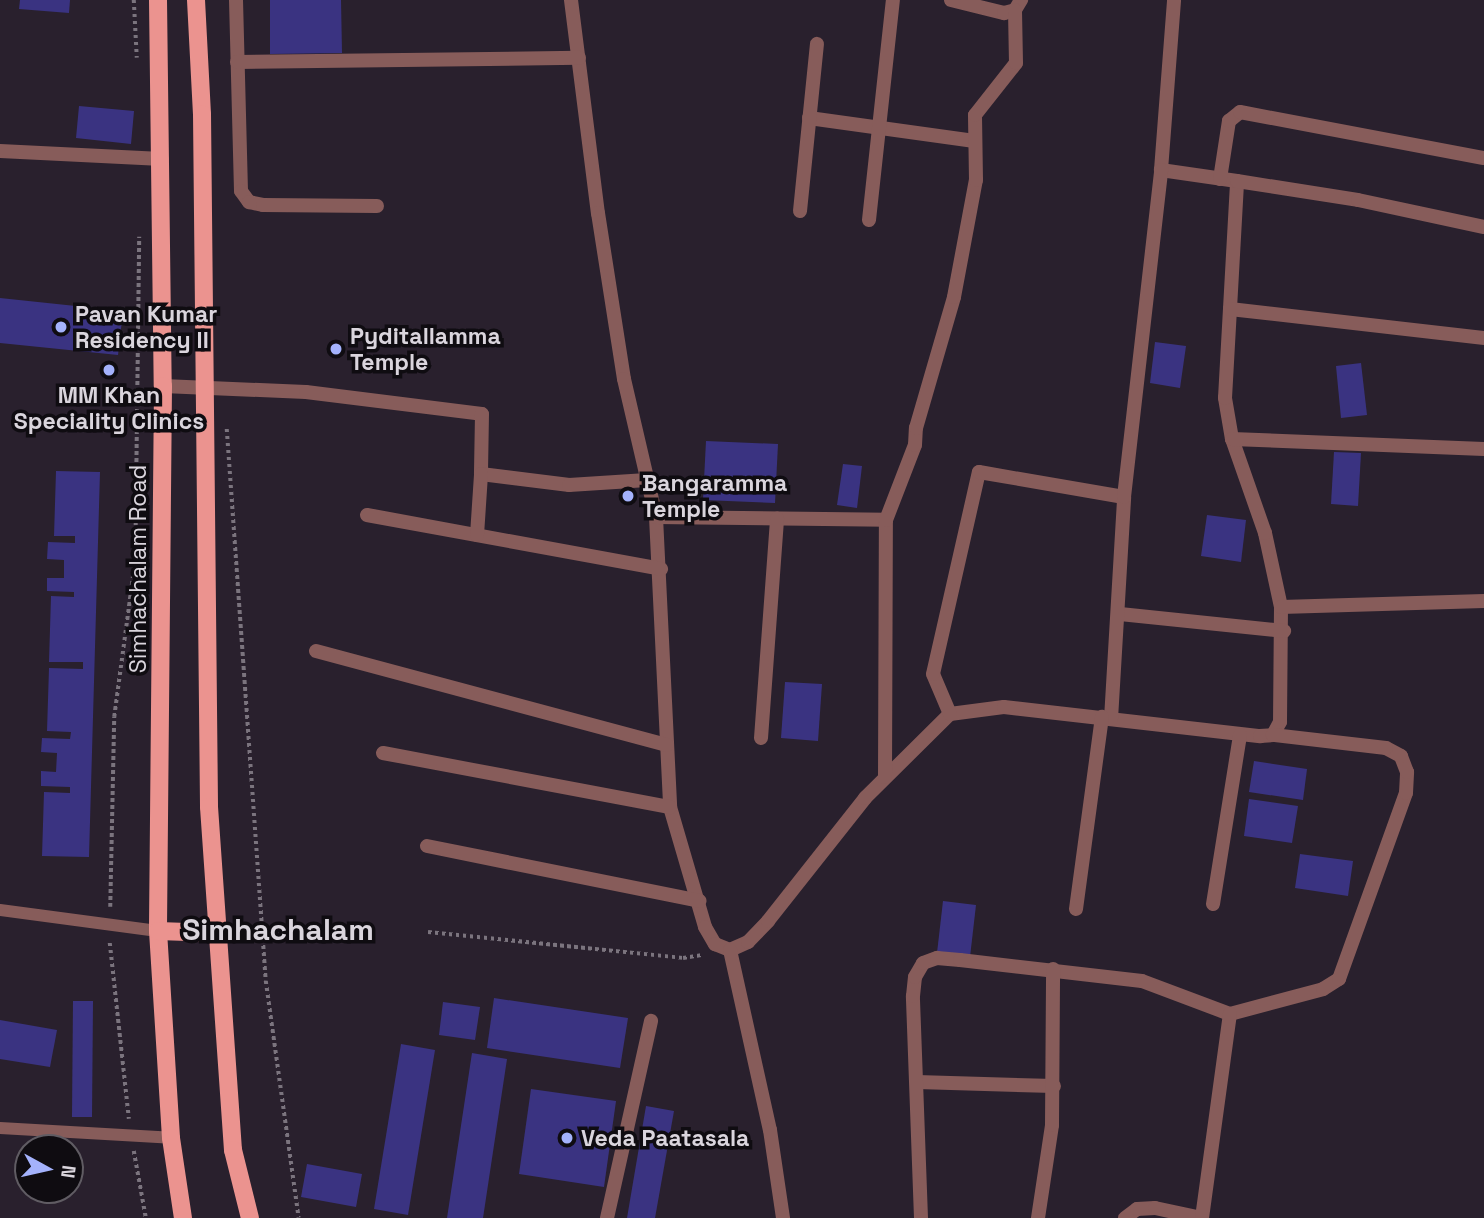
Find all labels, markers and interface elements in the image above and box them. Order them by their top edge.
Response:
place label: Pavan Kumar Residency II [75,300,217,354]
marker: Pavan Kumar Residency II [53,319,69,335]
place label: Pyditallamma Temple [350,322,501,376]
marker: Pyditallamma Temple [328,341,344,357]
marker: MM Khan Speciality Clinics [101,362,117,378]
place label: MM Khan Speciality Clinics [14,381,204,435]
street label: Simhachalam Road [124,465,152,673]
place label: Bangaramma Temple [642,469,787,523]
marker: Bangaramma Temple [620,488,636,504]
district label: Simhachalam [182,912,374,948]
place label: Veda Paatasala [581,1124,749,1152]
marker: Veda Paatasala [559,1130,575,1146]
north arrow [14,1134,84,1204]
text: N [55,1164,82,1180]

